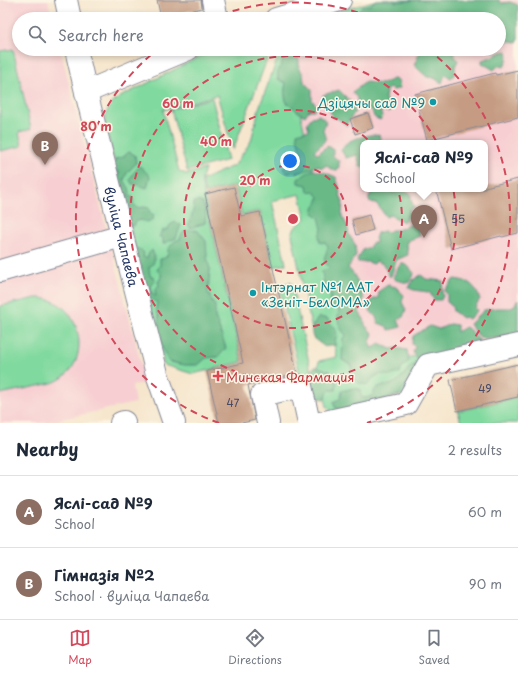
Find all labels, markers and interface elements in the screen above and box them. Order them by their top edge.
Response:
search box [12,12,506,56]
icon: search [26,23,48,45]
text: Search here [58,23,144,46]
place label: Дзіцячы сад №9 [317,93,425,112]
text: 60 m [162,94,194,112]
marker: Дзіцячы сад №9 [428,97,438,107]
text: 80 m [80,117,112,135]
pin: B [32,132,58,165]
text: 40 m [200,132,232,150]
popup [360,140,488,192]
text: Яслі-сад №9 [375,145,473,168]
your location [280,151,300,171]
text: School [375,168,416,187]
text: 20 m [239,171,271,189]
street label: вуліца Чапаева [101,184,144,289]
pin: A [411,205,437,238]
house number: 55 [451,210,465,227]
centre of rings [286,212,300,226]
place label: Інтэрнат №1 ААТ «Зеніт-БелОМА» [261,277,373,311]
marker: Інтэрнат №1 ААТ «Зеніт-БелОМА» [248,288,258,298]
place label: Минская Фармация [226,367,355,386]
marker: Минская Фармация [213,371,223,381]
house number: 49 [478,380,492,397]
house number: 47 [227,394,240,411]
text: Nearby [16,436,78,462]
text: 2 results [448,440,502,459]
text: Яслі-сад №9 [54,491,153,514]
text: A [24,502,34,521]
text: 60 m [468,502,502,521]
text: School [54,514,95,533]
text: Гімназія №2 [54,563,155,586]
text: B [25,574,33,593]
text: 90 m [469,574,502,593]
text: School · вуліца Чапаева [54,586,209,605]
tab: Map [68,627,92,668]
tab: Directions [228,627,282,668]
tab: Saved [418,627,450,668]

